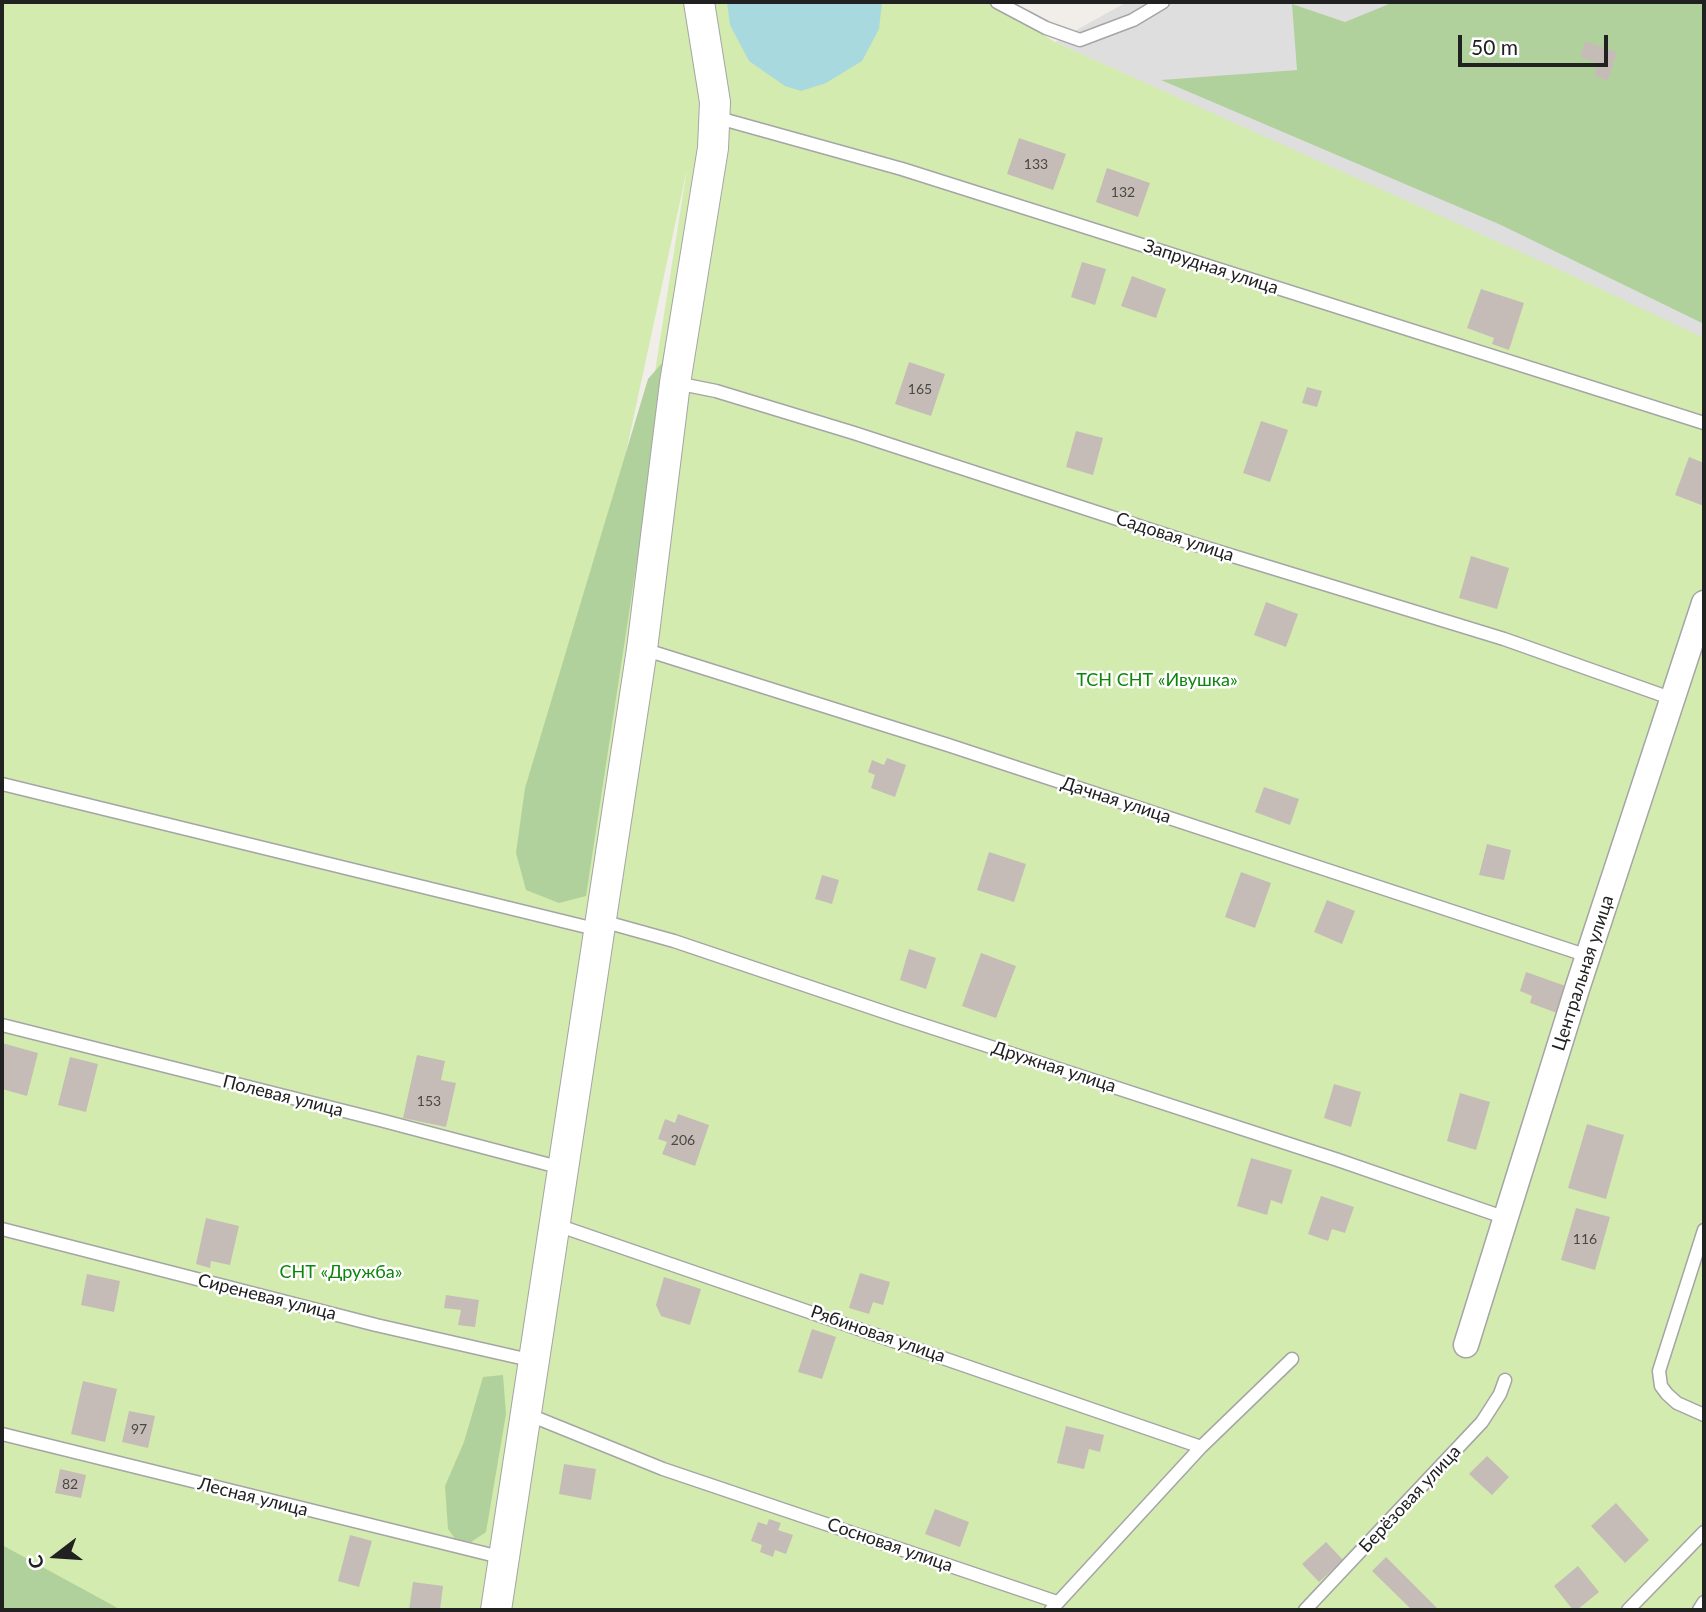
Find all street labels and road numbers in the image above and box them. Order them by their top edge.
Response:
street label: Запрудная улица [1141,235,1281,299]
street label: Садовая улица [1113,508,1237,566]
street label: Дачная улица [1058,772,1174,828]
street label: Центральная улица [1548,893,1618,1053]
street label: Дружная улица [989,1037,1119,1097]
street label: Полевая улица [220,1071,346,1121]
street label: Сиреневая улица [195,1269,339,1325]
street label: Рябиновая улица [808,1301,948,1367]
street label: Берёзовая улица [1355,1441,1465,1557]
street label: Лесная улица [196,1473,310,1521]
street label: Сосновая улица [824,1513,956,1577]

